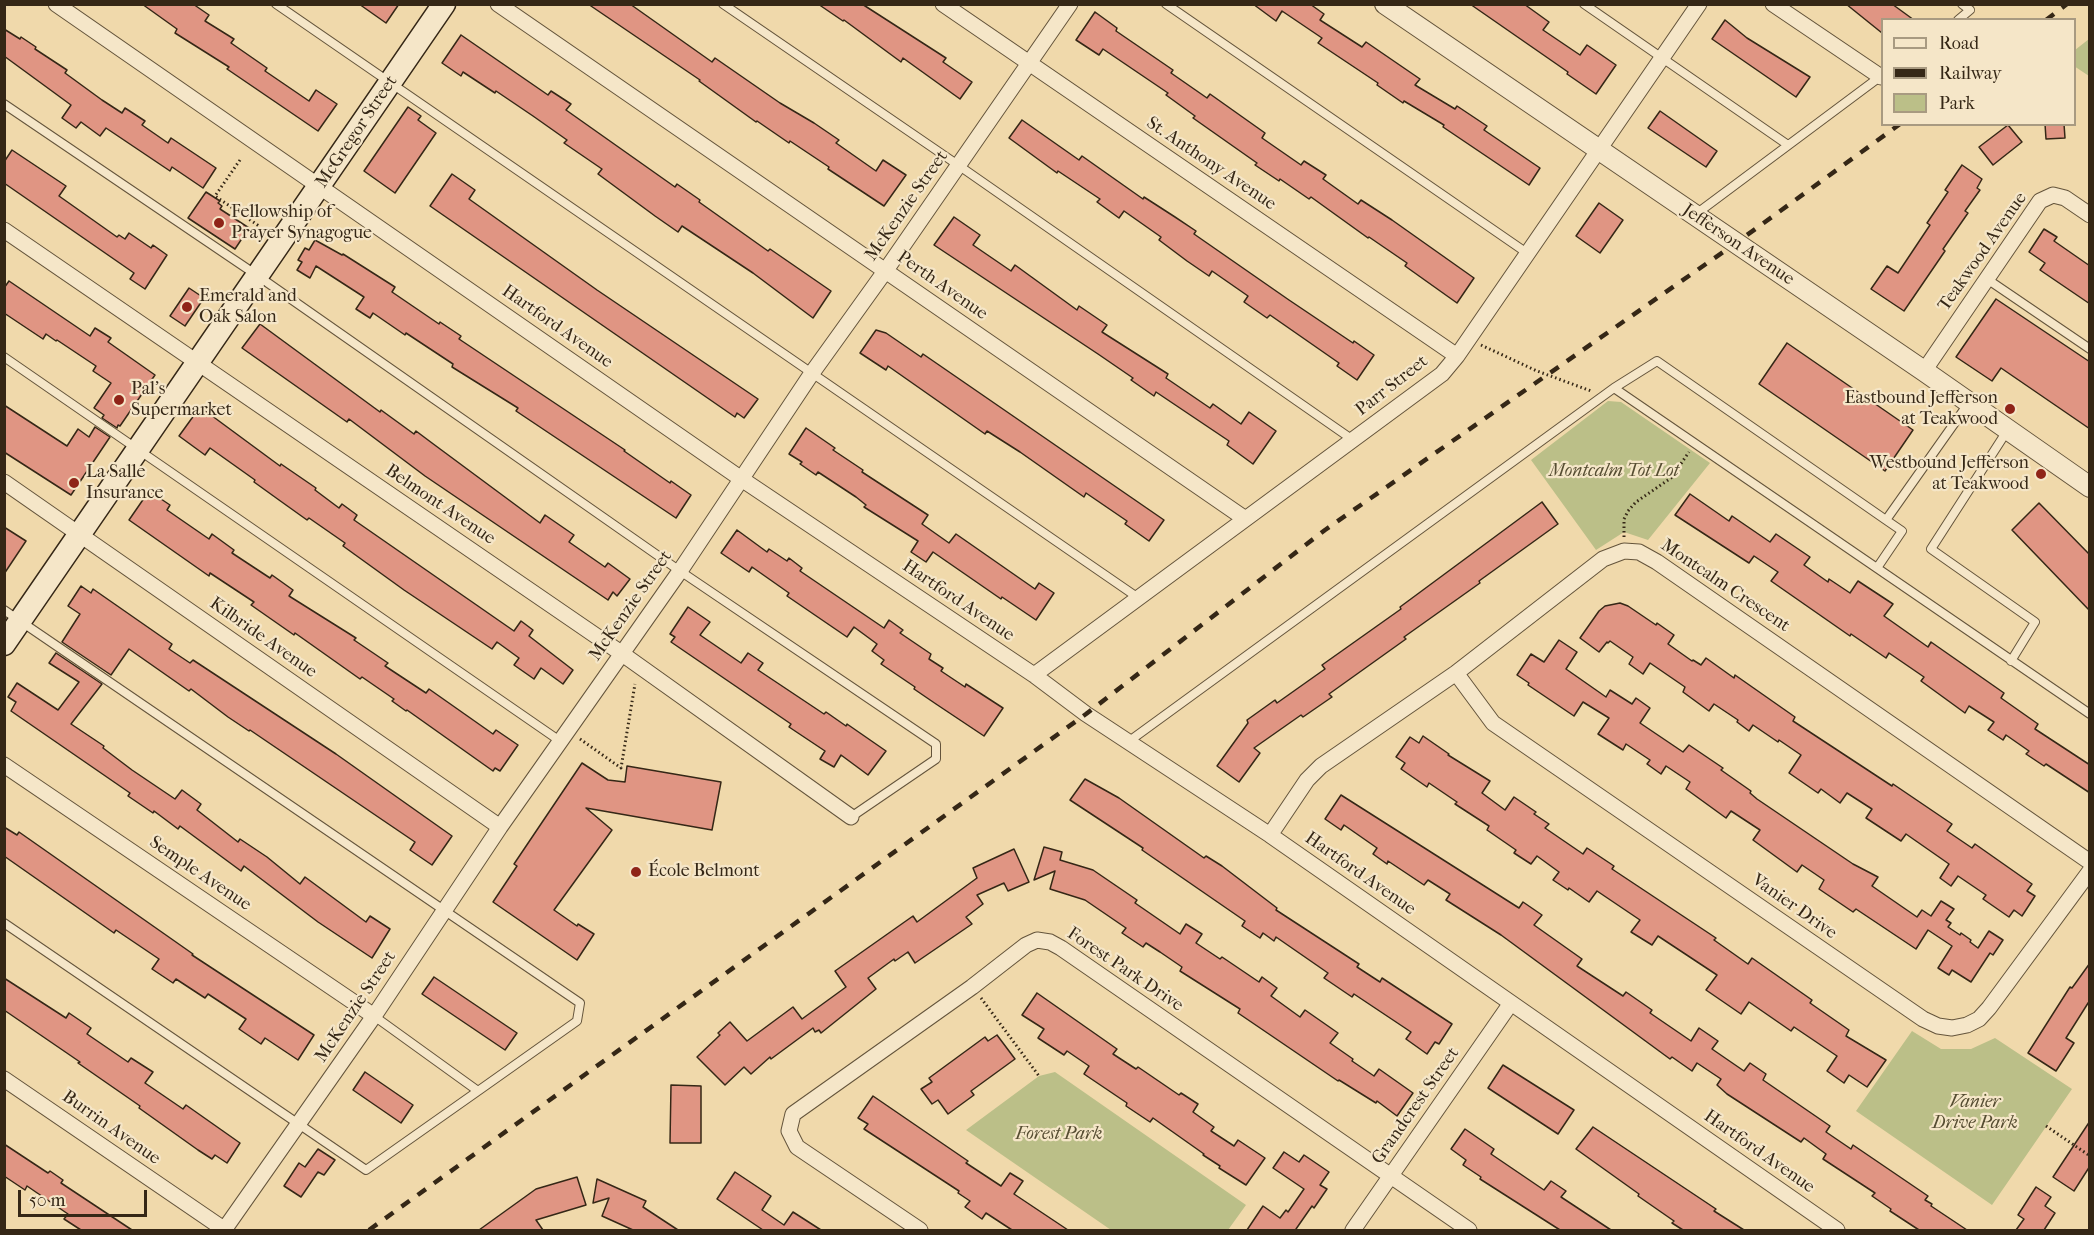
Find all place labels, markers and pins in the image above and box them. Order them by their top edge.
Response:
place label: Fellowship of Prayer Synagogue [231,202,372,244]
marker: Fellowship of Prayer Synagogue [212,216,226,230]
place label: Emerald and Oak Salon [199,286,297,328]
marker: Emerald and Oak Salon [180,300,194,314]
place label: Pal's Supermarket [131,379,232,422]
place label: Eastbound Jefferson at Teakwood [1844,388,1998,430]
marker: Pal's Supermarket [112,393,126,407]
marker: Eastbound Jefferson at Teakwood [2003,402,2017,416]
place label: Westbound Jefferson at Teakwood [1869,453,2029,496]
place label: La Salle Insurance [86,462,163,504]
marker: Westbound Jefferson at Teakwood [2034,467,2048,481]
marker: La Salle Insurance [67,476,81,490]
place label: École Belmont [648,861,760,883]
marker: École Belmont [629,865,643,879]

